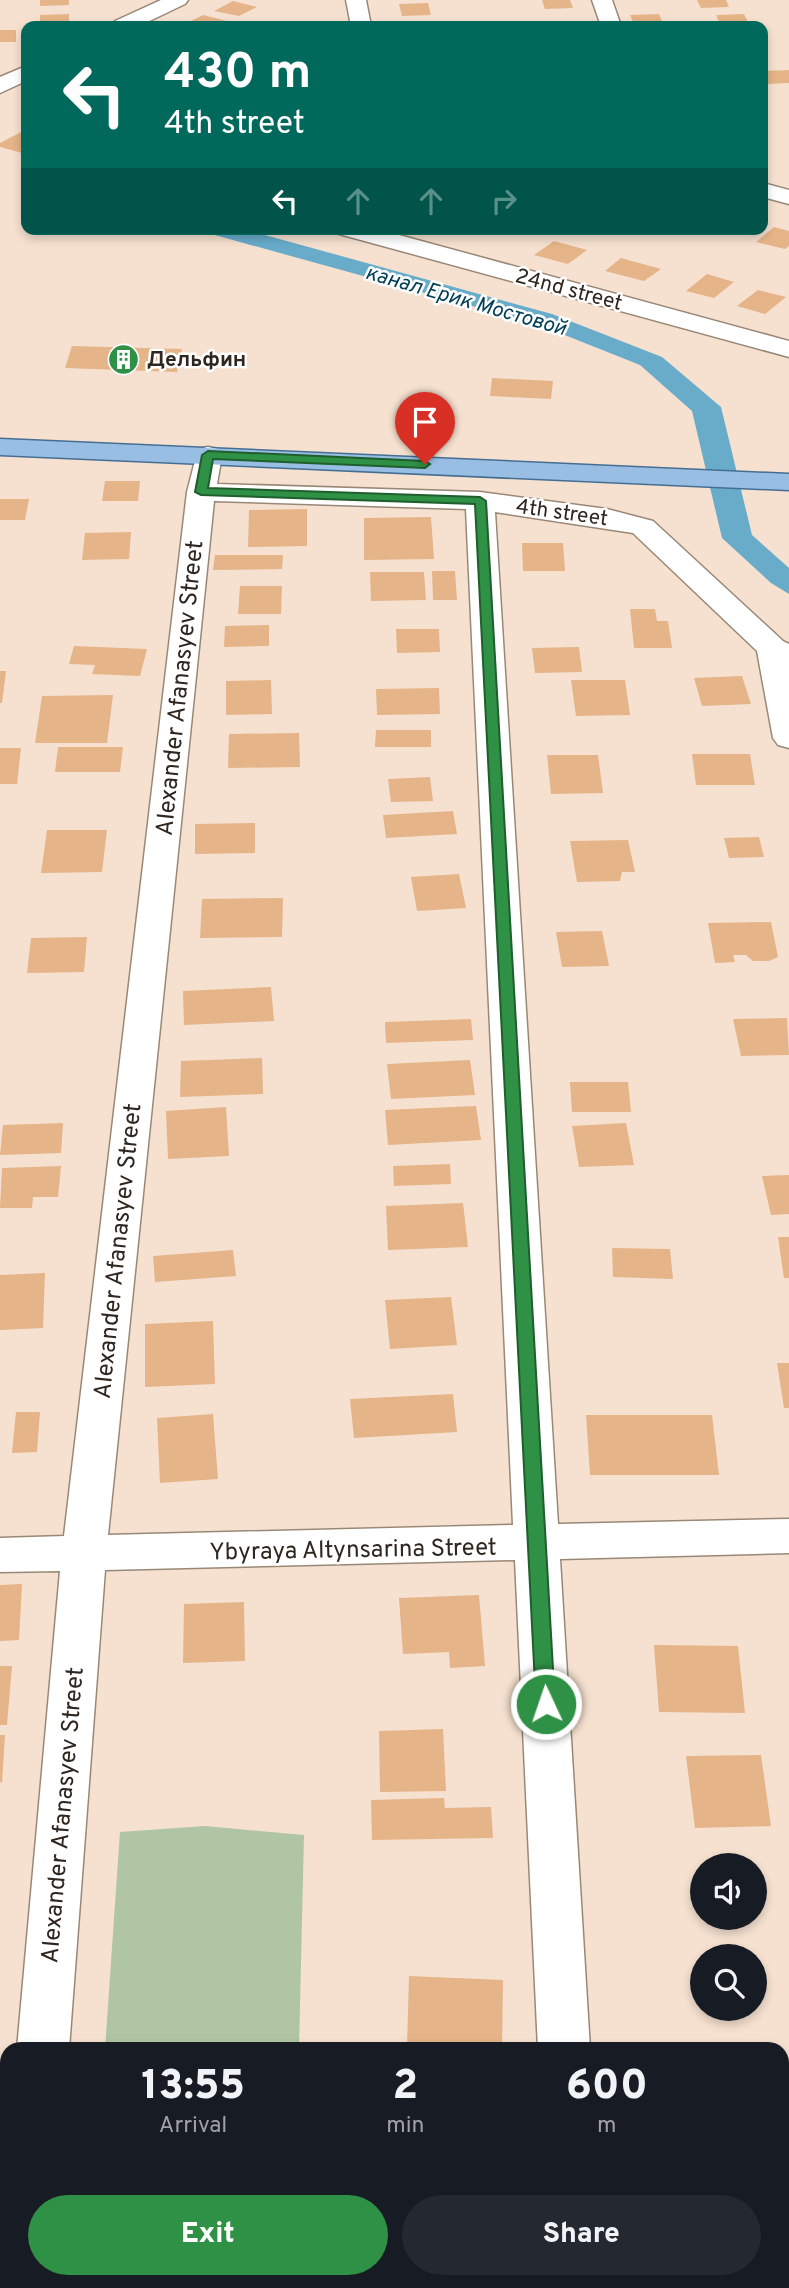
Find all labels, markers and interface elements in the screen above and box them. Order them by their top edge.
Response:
text: 430 m [164,44,312,106]
icon: left [49,49,140,140]
text: 4th street [164,105,305,145]
icon: left [266,182,304,220]
icon: ahead [339,182,377,220]
icon: ahead [412,182,450,220]
icon: right [485,182,523,220]
water label: канал Ерик Мостовой [362,260,570,343]
street label: 24nd street [512,263,625,318]
building icon: Дельфин [107,342,141,376]
place label: Дельфин [147,347,246,374]
pin [395,392,455,464]
icon: arrive [406,403,444,441]
street label: 4th street [514,494,609,533]
street label: Alexander Afanasyev Street [151,539,211,837]
street label: Alexander Afanasyev Street [89,1102,149,1400]
street label: Ybyraya Altynsarina Street [209,1533,497,1569]
street label: Alexander Afanasyev Street [36,1666,92,1964]
position arrow [509,1667,583,1741]
map controls [690,1853,767,2021]
button: sound [690,1853,767,1930]
button: search [690,1944,767,2021]
text: 13:55 [141,2061,245,2114]
text: 2 [393,2061,418,2114]
text: 600 [566,2061,648,2114]
text: Arrival [159,2112,227,2141]
text: min [386,2112,425,2141]
text: m [597,2112,616,2141]
button: Exit [28,2195,388,2275]
button: Share [402,2195,761,2275]

